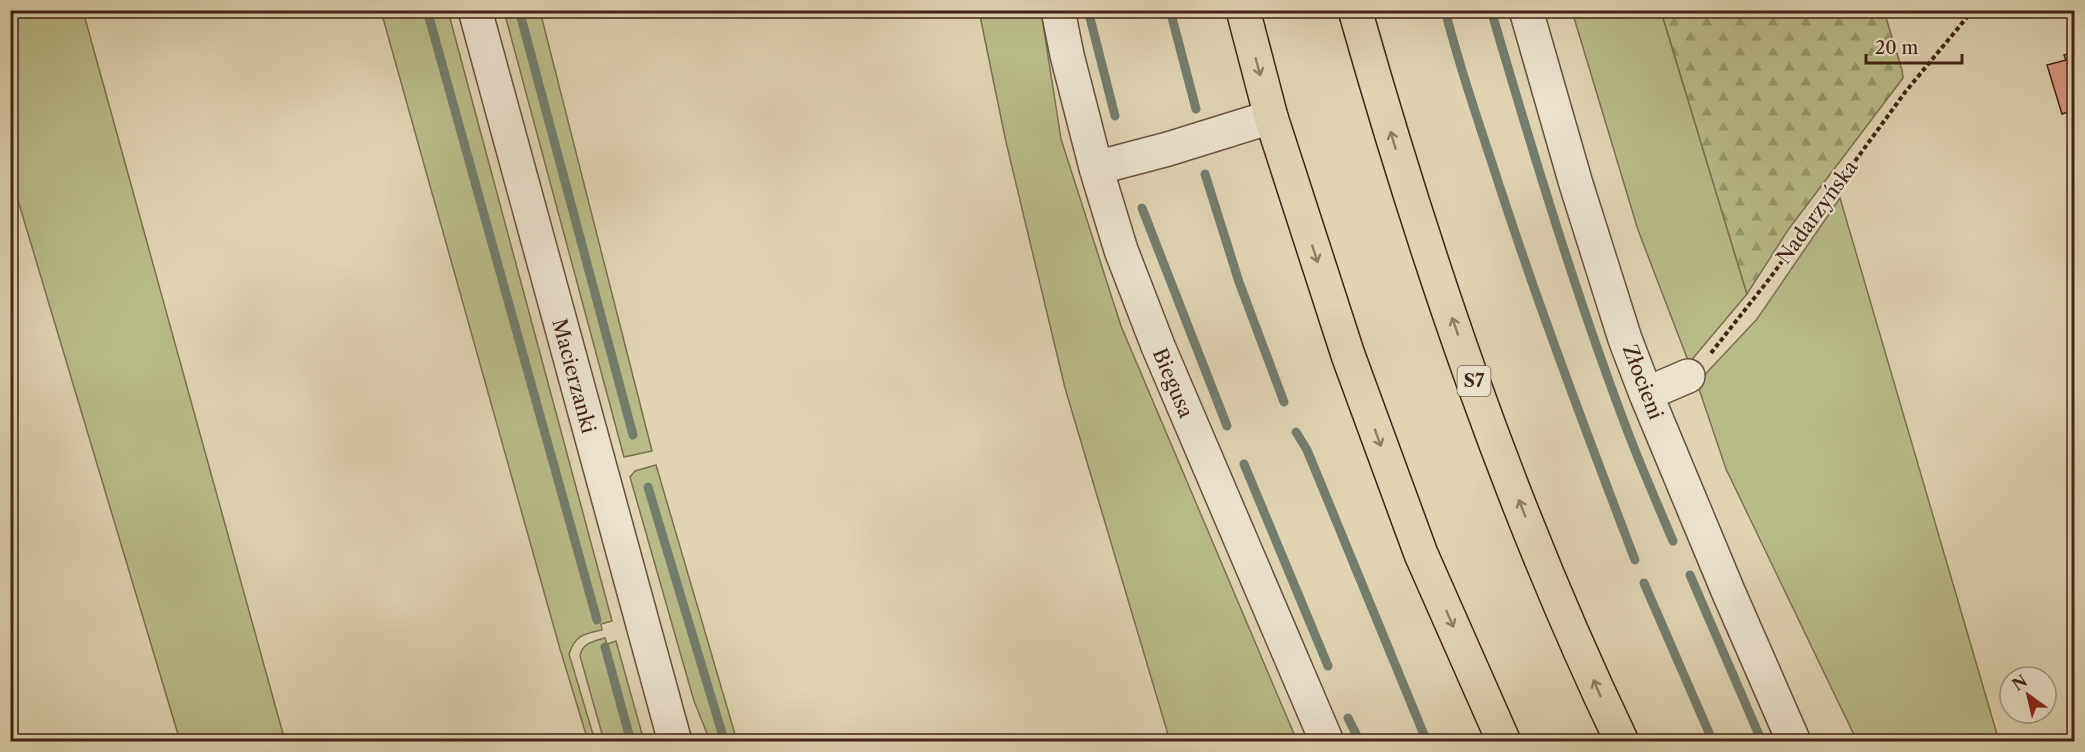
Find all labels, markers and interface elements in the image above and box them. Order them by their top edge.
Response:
scale bar [1866,27,1962,65]
text: 20 m [1875,37,1919,59]
one-way arrow [1252,57,1264,76]
one-way arrow [1387,131,1398,150]
street label: Nadarzyńska [1771,155,1863,268]
one-way arrow [1310,244,1321,263]
street label: Macierzanki [547,316,601,436]
one-way arrow [1448,317,1459,335]
street label: Złocieni [1618,341,1668,423]
street label: Biegusa [1148,345,1199,422]
road number: S7 [1458,366,1490,396]
one-way arrow [1374,428,1385,447]
one-way arrow [1516,500,1527,518]
one-way arrow [1444,610,1456,628]
north arrow [1998,665,2058,725]
text: N [2008,670,2031,695]
one-way arrow [1591,680,1602,698]

